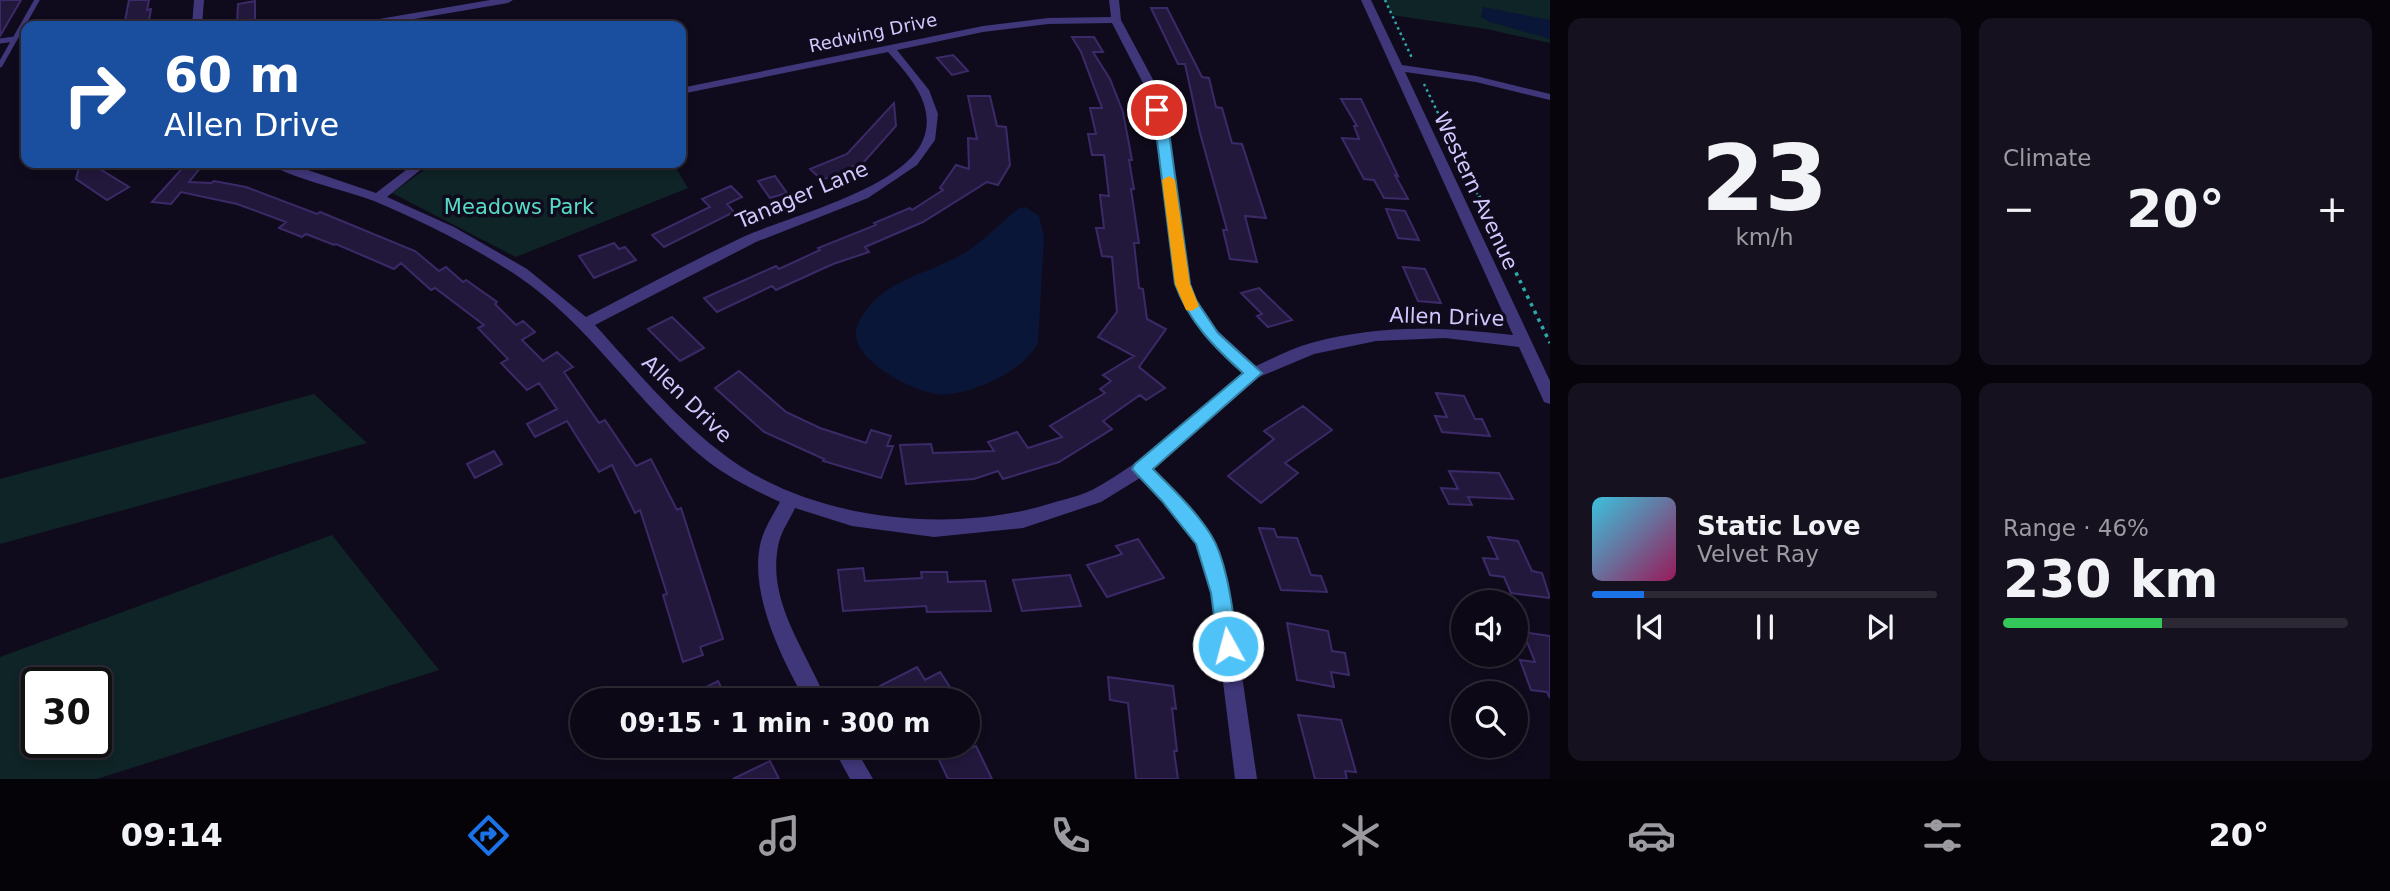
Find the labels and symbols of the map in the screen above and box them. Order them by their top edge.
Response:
street label: Redwing Drive [807,9,939,56]
pin [1127,80,1187,140]
street label: Western Avenue [1429,109,1523,273]
street label: Tanager Lane [732,156,871,234]
park label: Meadows Park [444,195,595,219]
street label: Allen Drive [1389,303,1505,331]
street label: Allen Drive [637,350,737,448]
position arrow [1191,609,1265,683]
speed limit sign: 30 [21,667,112,758]

